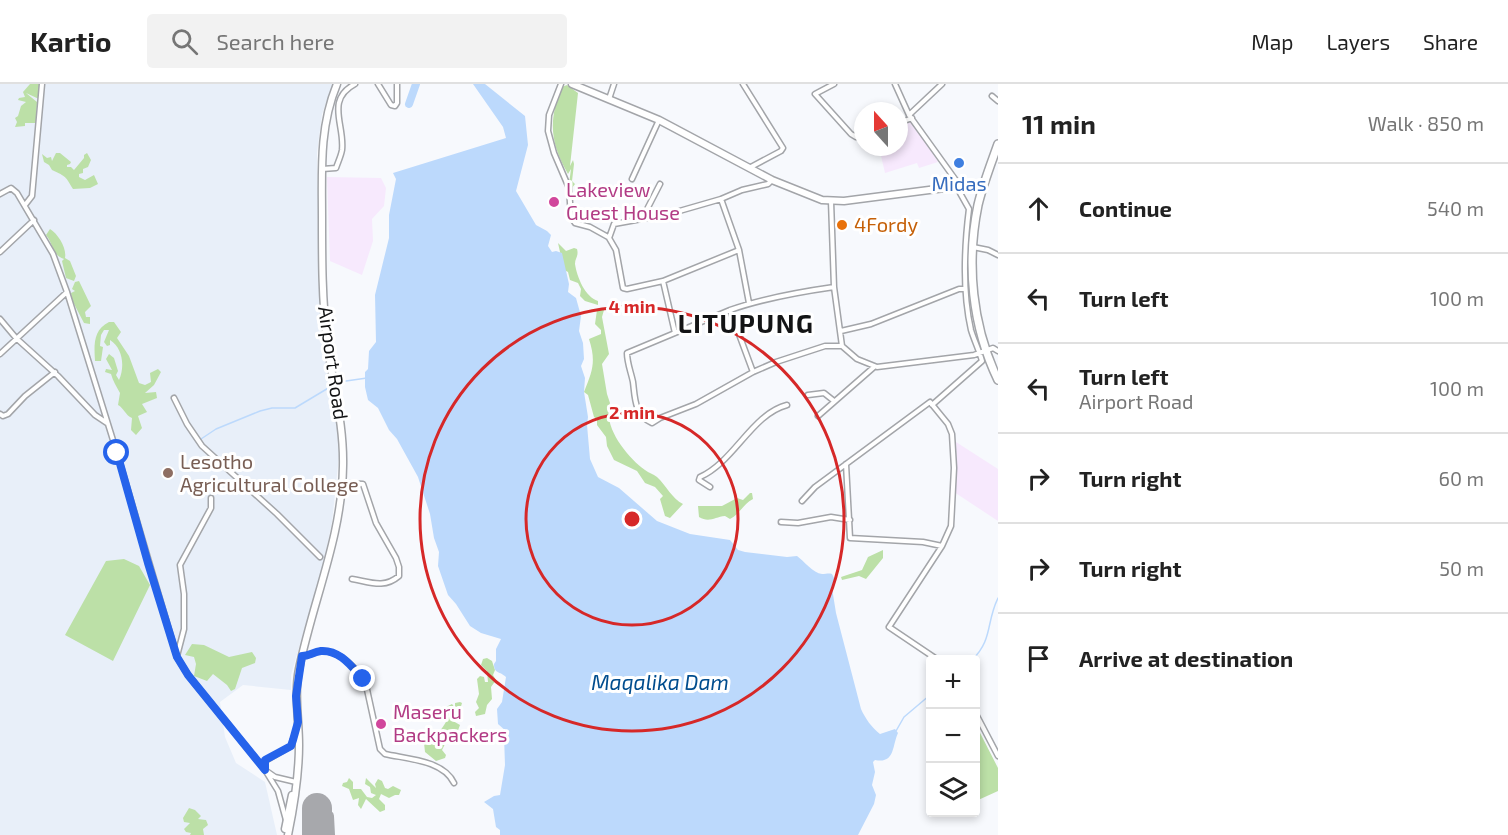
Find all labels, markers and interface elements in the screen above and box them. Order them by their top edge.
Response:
search box [147,14,567,68]
text: Kartio [30,24,111,58]
icon: search [168,25,201,58]
text: Search here [216,28,335,54]
text: Map [1251,29,1293,54]
text: Layers [1326,29,1390,54]
text: Share [1423,29,1478,54]
north arrow [854,102,908,156]
text: 11 min [1022,108,1096,139]
text: Walk · 850 m [1368,111,1484,135]
marker: Midas [952,156,966,170]
place label: Midas [931,171,987,195]
place label: Lakeview Guest House [566,177,680,224]
icon: ahead [1022,192,1055,225]
marker: Lakeview Guest House [547,195,561,209]
text: Continue [1079,195,1172,221]
text: 540 m [1427,196,1484,220]
place label: 4Fordy [854,212,918,236]
marker: 4Fordy [835,218,849,232]
icon: left [1022,282,1055,315]
text: Turn left [1079,285,1168,311]
text: 100 m [1430,286,1484,310]
text: 4 min [609,295,656,317]
street label: Airport Road [314,304,354,421]
district label: LITUPUNG [678,307,814,338]
text: Turn left [1079,363,1168,389]
icon: left [1022,372,1055,405]
text: 100 m [1430,376,1484,400]
text: Airport Road [1079,389,1194,413]
text: 2 min [609,401,655,423]
route start [103,439,129,465]
place label: Lesotho Agricultural College [180,449,359,496]
icon: right [1022,462,1055,495]
text: Turn right [1079,465,1181,491]
marker: Lesotho Agricultural College [161,466,175,480]
text: 60 m [1439,466,1484,490]
centre of rings [622,509,642,529]
icon: right [1022,552,1055,585]
text: Turn right [1079,555,1181,581]
text: 50 m [1439,556,1484,580]
icon: arrive [1022,642,1055,675]
text: Arrive at destination [1079,645,1293,671]
map controls [926,655,980,817]
button: + [926,655,980,709]
route end [349,665,375,691]
water label: Maqalika Dam [591,669,729,694]
place label: Maseru Backpackers [393,699,508,746]
button: − [926,709,980,763]
marker: Maseru Backpackers [374,717,388,731]
button: layers [926,763,980,817]

